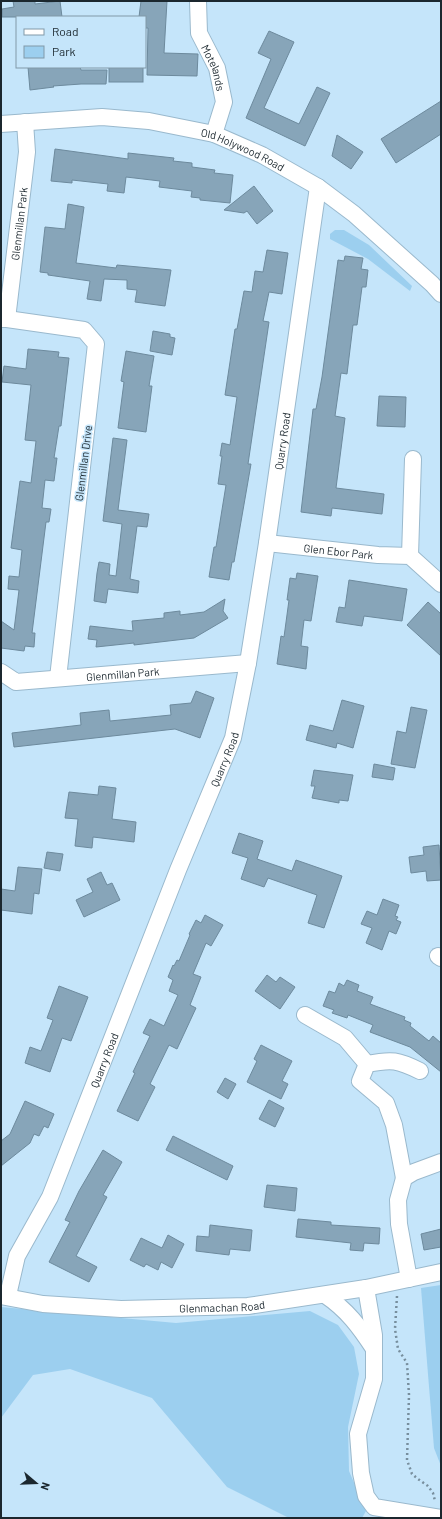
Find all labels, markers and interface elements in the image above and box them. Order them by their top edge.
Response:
legend [16,16,146,68]
text: Road [52,24,79,38]
street label: Motelands [199,42,228,92]
text: Park [52,44,76,58]
street label: Old Holywood Road [200,125,287,173]
street label: Glenmillan Park [8,186,29,261]
street label: Quarry Road [271,411,292,471]
street label: Glenmillan Drive [72,424,94,502]
street label: Glen Ebor Park [303,541,374,561]
street label: Glenmillan Park [85,664,160,683]
street label: Quarry Road [207,731,241,788]
street label: Quarry Road [87,1031,120,1089]
street label: Glenmachan Road [179,1297,266,1314]
north arrow [16,1463,56,1503]
text: N [39,1481,53,1492]

